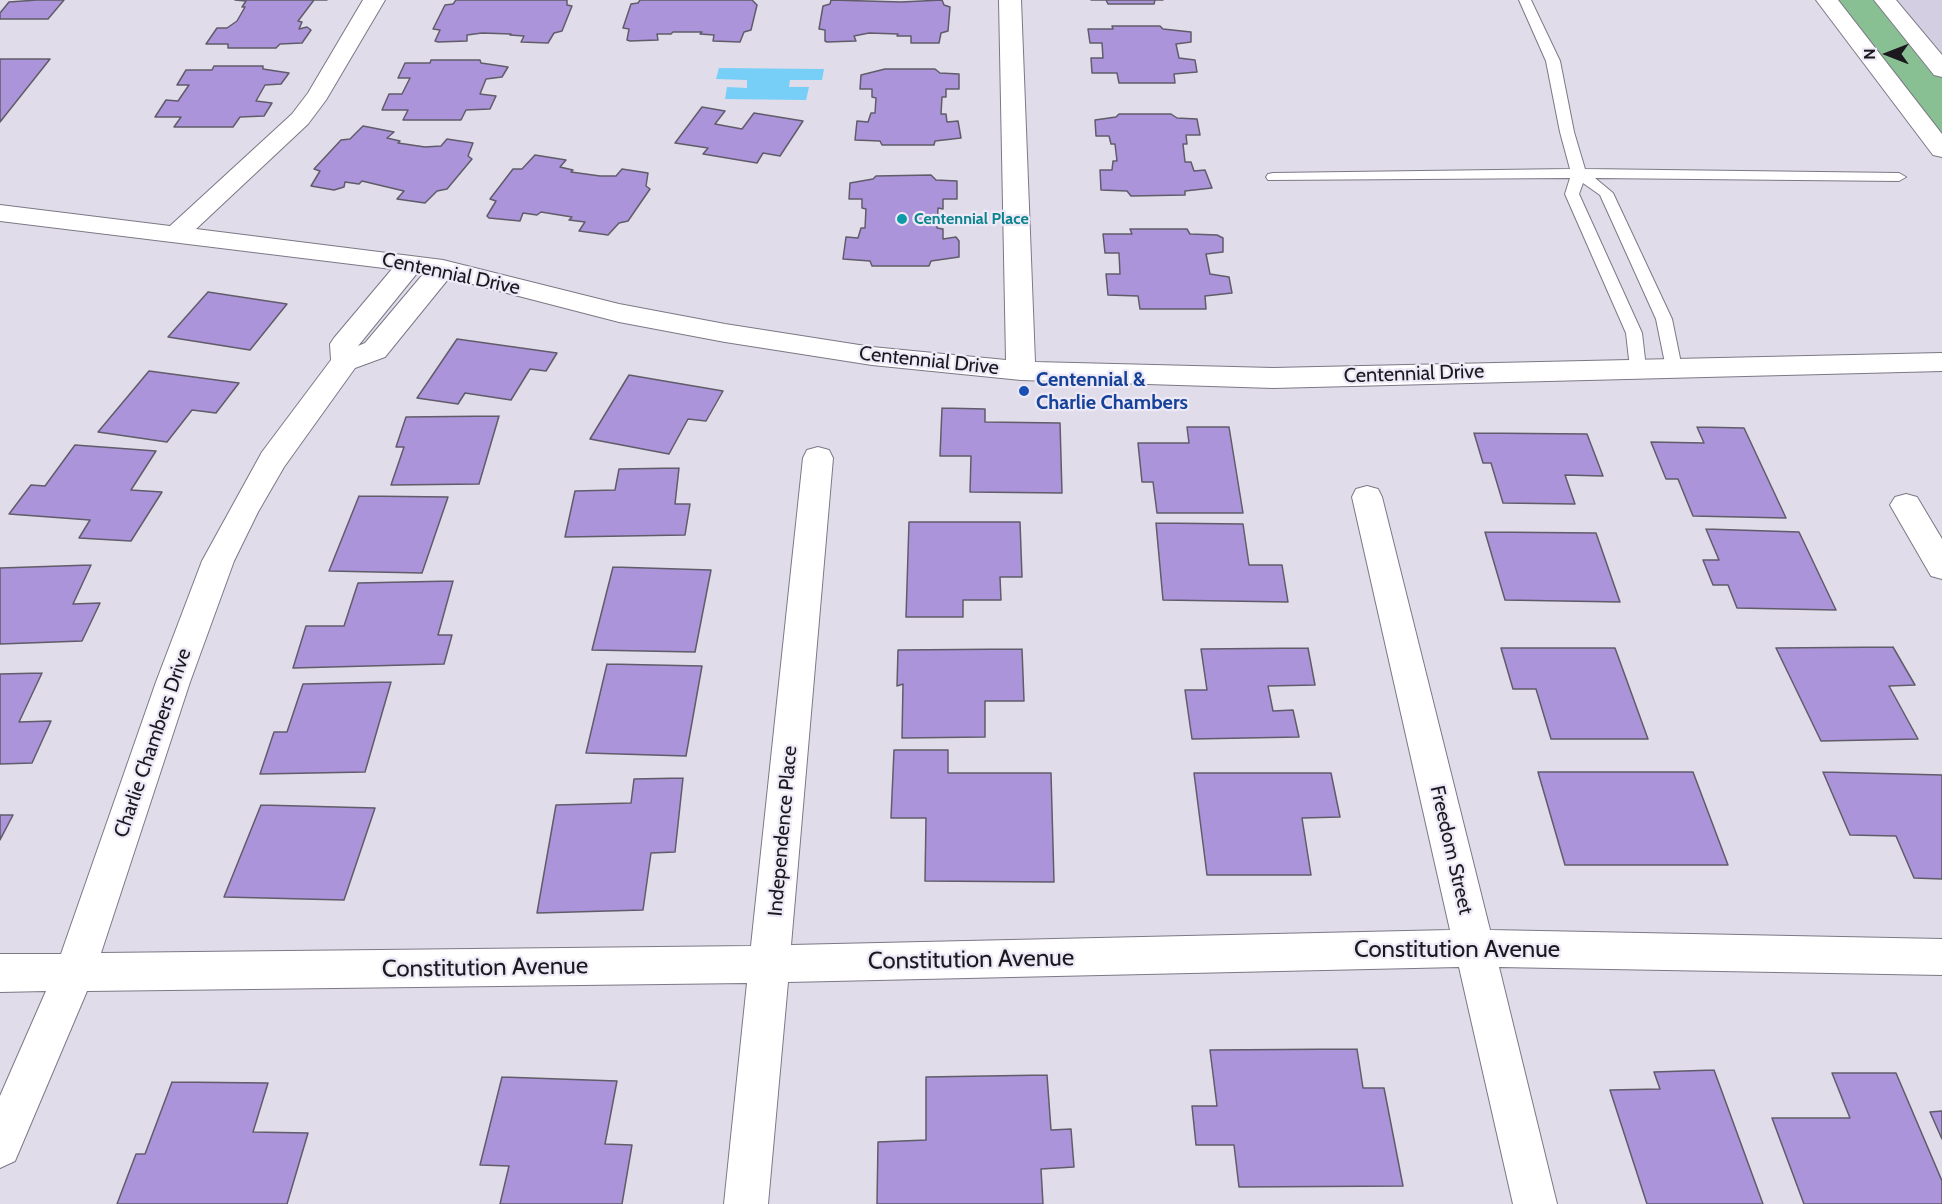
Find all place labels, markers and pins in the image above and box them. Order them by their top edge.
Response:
place label: Centennial Place [914,209,1029,229]
marker: Centennial Place [895,212,909,226]
place label: Centennial & Charlie Chambers [1036,368,1188,415]
marker: Centennial & Charlie Chambers [1017,384,1031,398]

